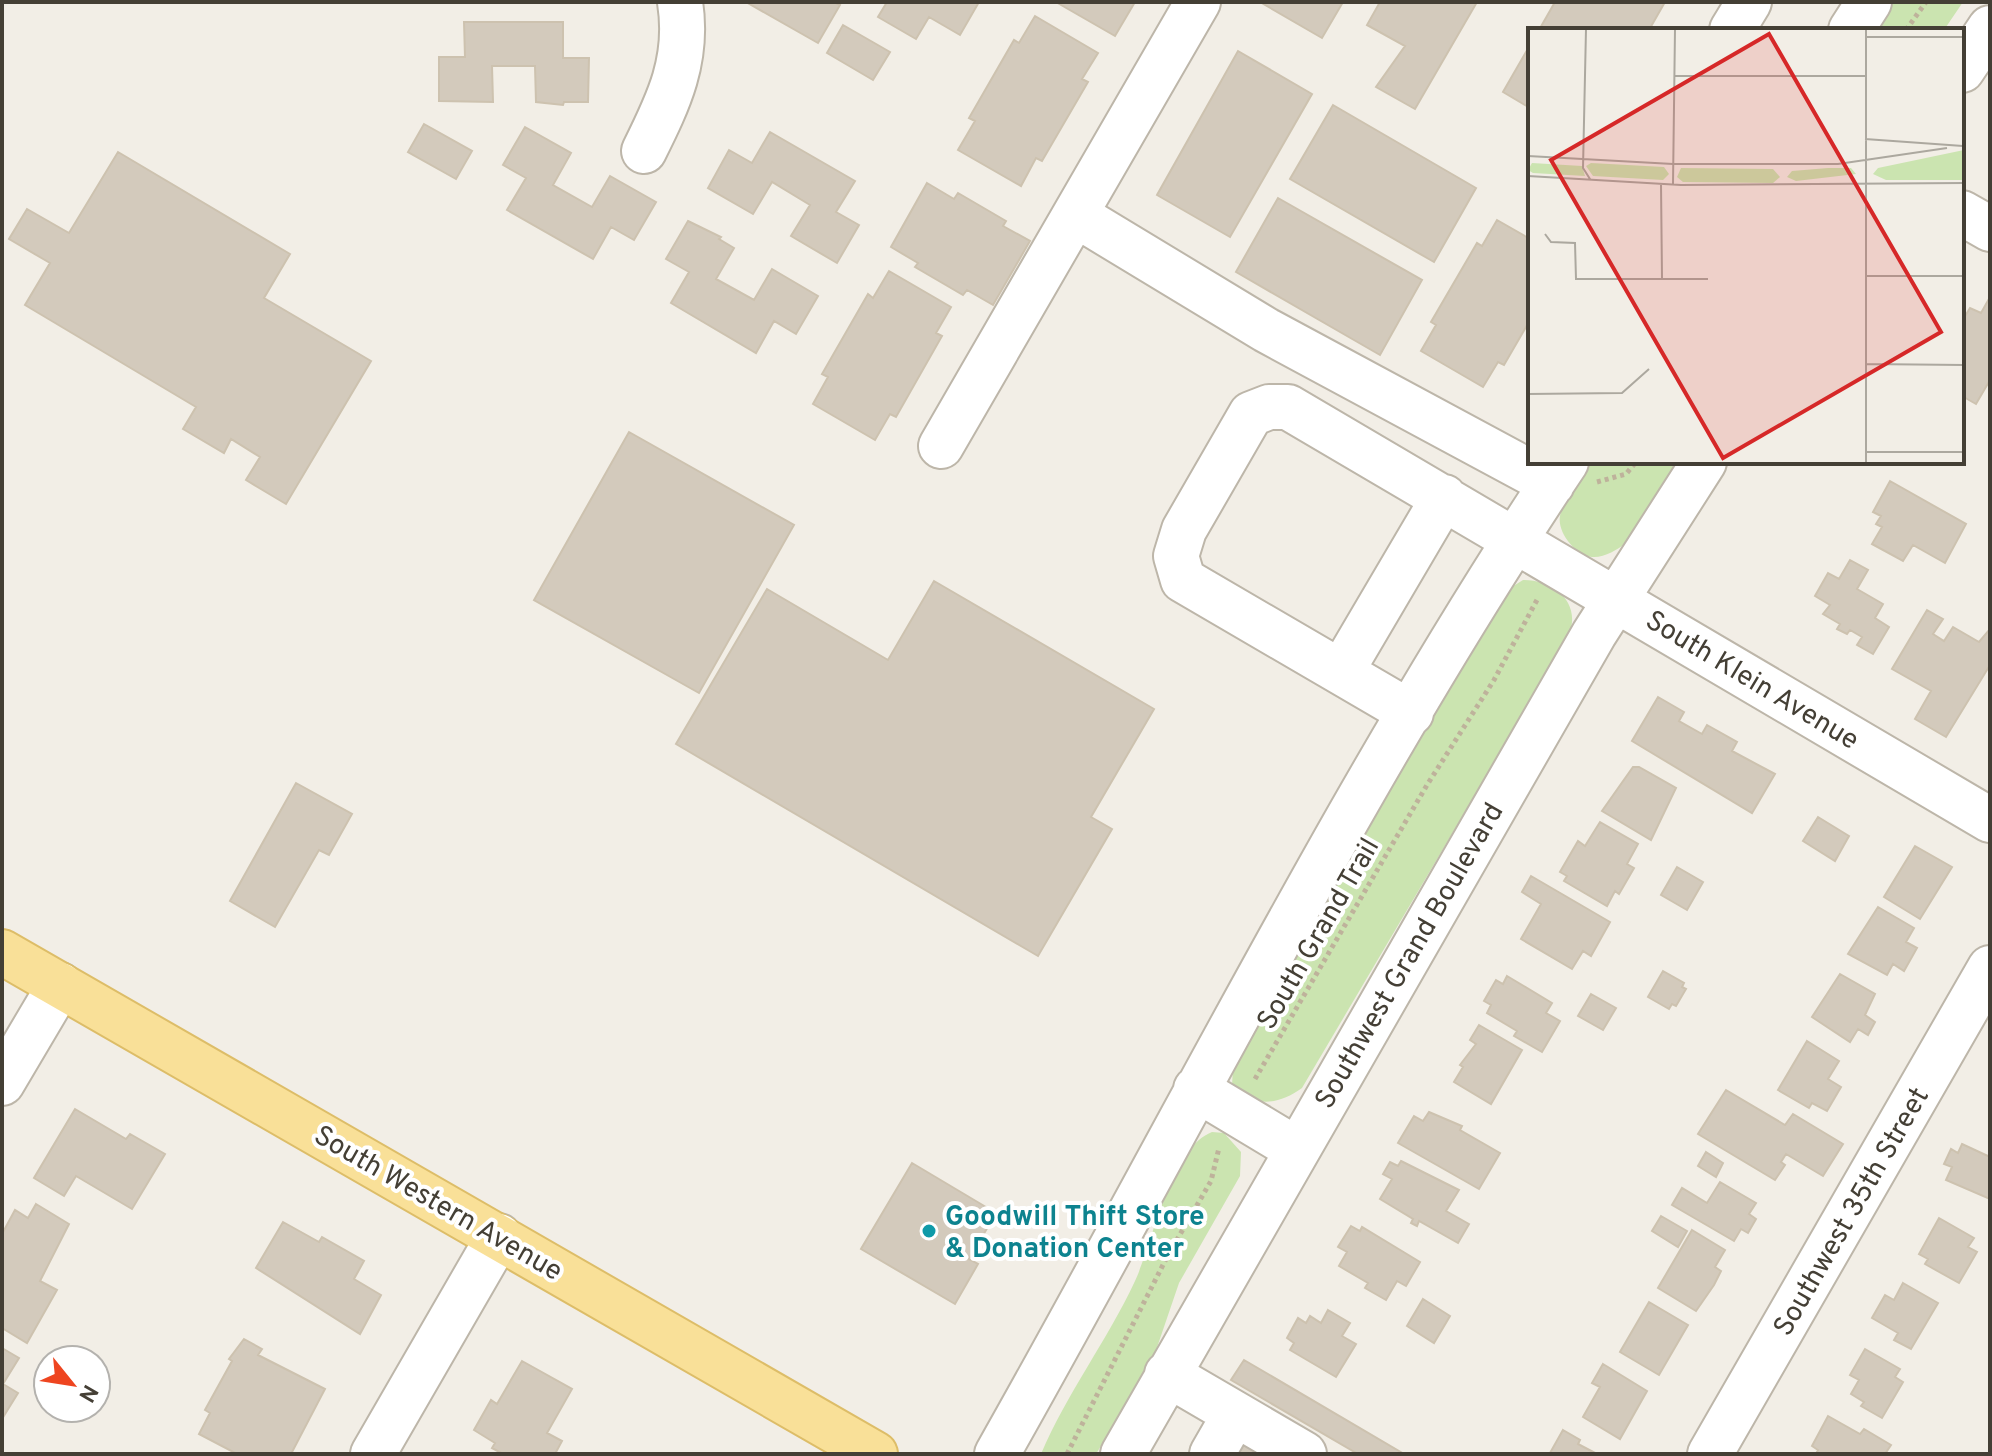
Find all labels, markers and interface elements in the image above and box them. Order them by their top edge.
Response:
inset map [1528,28,1964,464]
street label: South Klein Avenue [1638,604,1865,760]
street label: Southwest Grand Boulevard [1308,797,1513,1116]
street label: South Grand Trail [1250,832,1389,1037]
street label: Southwest 35th Street [1767,1082,1939,1343]
street label: South Western Avenue [307,1119,568,1291]
place label: Goodwill Thift Store & Donation Center [945,1200,1205,1268]
marker: Goodwill Thift Store & Donation Center [920,1222,938,1240]
north arrow [32,1344,112,1424]
text: N [72,1379,103,1406]

